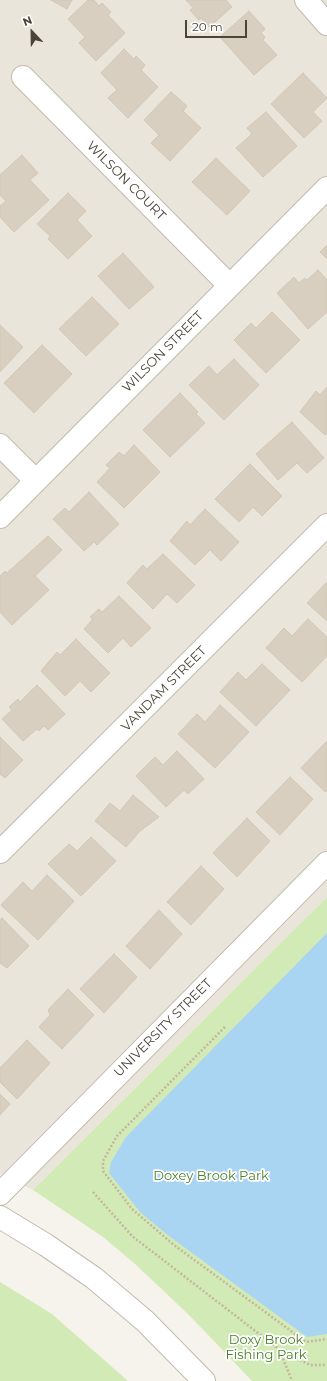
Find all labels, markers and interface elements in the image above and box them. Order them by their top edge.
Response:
north arrow [12,12,52,52]
scale bar [187,12,249,38]
text: N [21,13,34,29]
text: 20 m [192,19,223,34]
street label: WILSON COURT [83,138,169,224]
street label: WILSON STREET [119,308,207,396]
street label: VANDAM STREET [118,643,210,735]
street label: UNIVERSITY STREET [111,976,215,1080]
park label: Doxey Brook Park [153,1168,269,1184]
park label: Doxy Brook Fishing Park [225,1332,307,1363]

